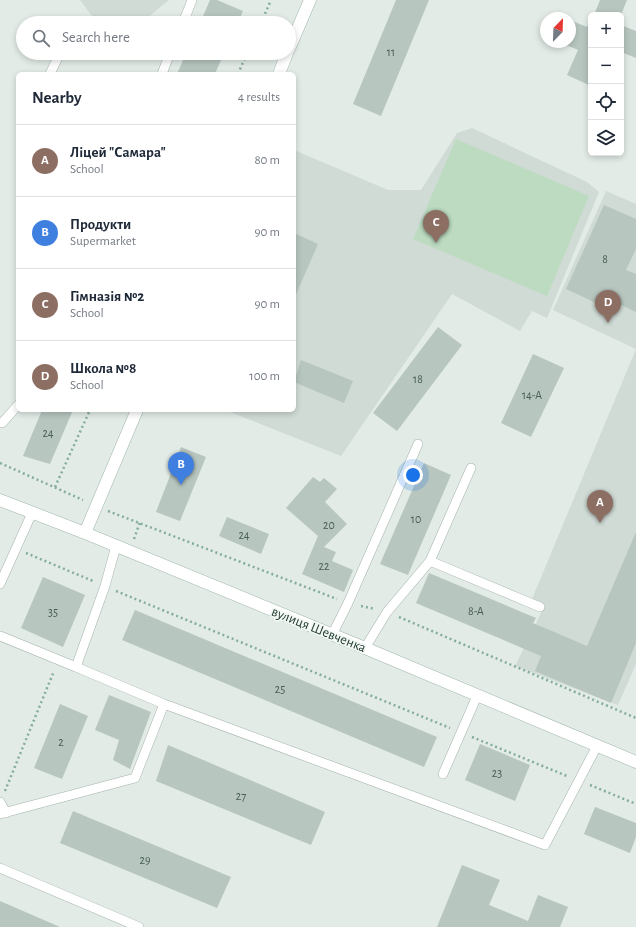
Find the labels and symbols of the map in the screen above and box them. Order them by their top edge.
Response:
north arrow [540,12,576,48]
house number: 11 [387,46,395,58]
pin: C [423,210,449,243]
house number: 8 [602,253,608,265]
pin: D [595,290,621,323]
house number: 18 [413,373,423,385]
house number: 14-А [522,389,542,401]
house number: 24 [42,427,54,439]
pin: B [168,452,194,485]
your location [403,465,423,485]
pin: A [587,490,613,523]
house number: 10 [411,513,421,525]
house number: 20 [323,519,335,531]
house number: 24 [238,529,250,541]
house number: 22 [319,560,330,572]
street label: вулиця Шевченка [269,605,368,655]
house number: 8-А [468,605,484,617]
house number: 35 [48,606,58,618]
house number: 25 [275,683,285,695]
house number: 2 [58,736,64,748]
house number: 23 [492,767,502,779]
house number: 27 [236,790,246,802]
house number: 29 [139,854,151,866]

